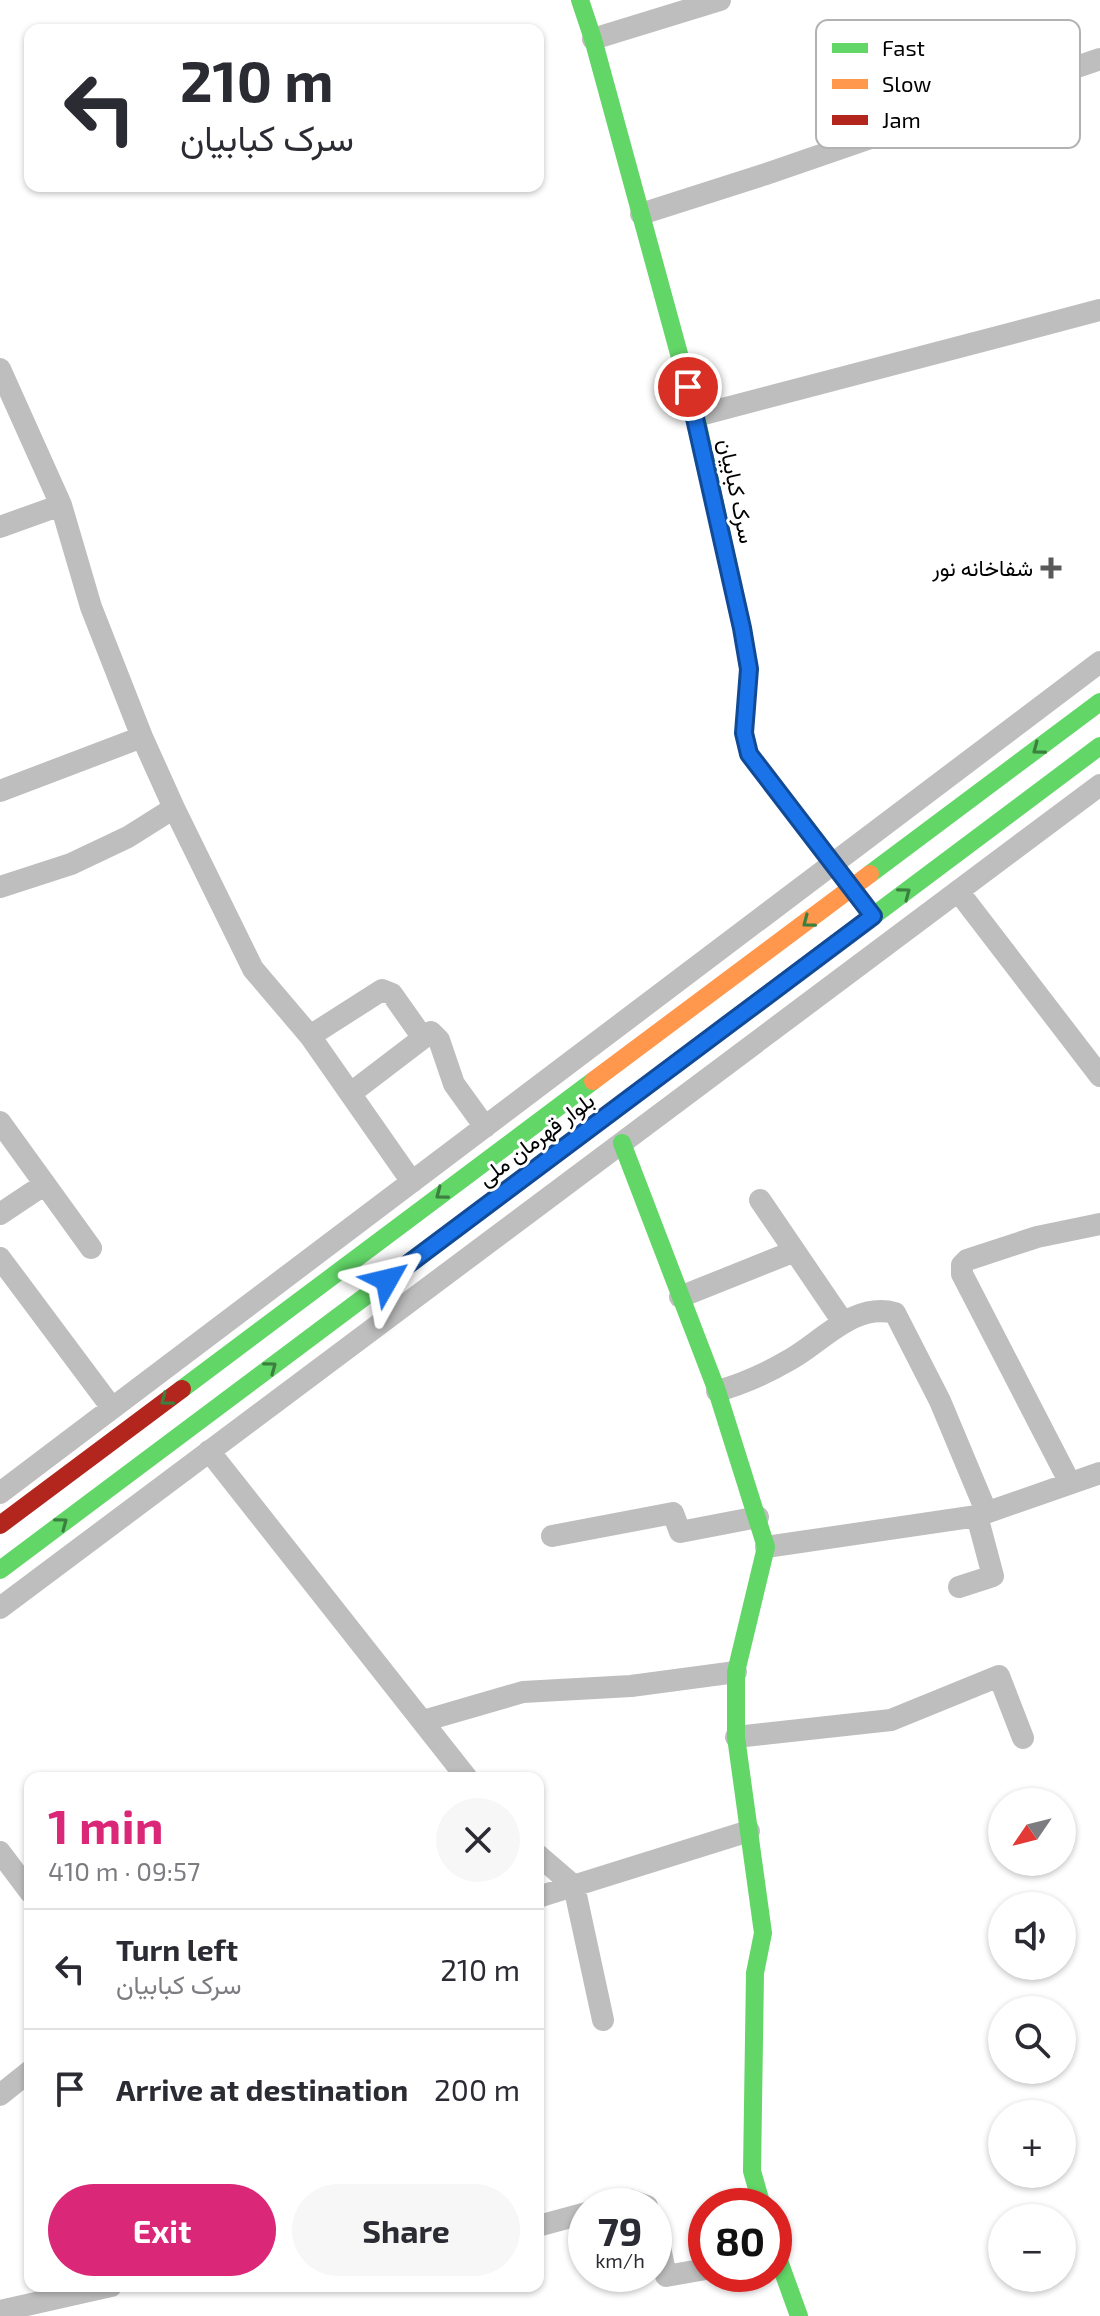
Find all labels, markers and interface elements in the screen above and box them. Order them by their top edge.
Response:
legend [816,20,1080,148]
text: Fast [882,34,925,60]
text: 210 m [180,46,334,113]
icon: left [48,56,152,160]
text: Slow [882,70,931,96]
text: Jam [882,106,921,132]
text: سرک کبابیان [180,115,354,158]
pin [654,353,722,421]
icon: arrive [666,365,710,409]
street label: سرک کبابیان [712,436,762,546]
place label: شفاخانه نور [931,554,1033,582]
marker: شفاخانه نور [1040,557,1062,579]
one-way arrow [1032,740,1047,754]
one-way arrow [896,888,910,902]
one-way arrow [802,913,816,927]
street label: بلوار قهرمان ملی [472,1086,600,1192]
one-way arrow [435,1184,450,1198]
position arrow [345,1238,429,1322]
one-way arrow [262,1362,276,1377]
one-way arrow [160,1390,175,1405]
one-way arrow [54,1518,68,1532]
north arrow [988,1788,1076,1876]
map controls [988,1788,1076,2292]
text: 1 min [48,1796,164,1854]
button: close [436,1798,520,1882]
text: 410 m · 09:57 [48,1855,200,1886]
button: sound [988,1892,1076,1980]
text: Turn left [116,1931,238,1967]
icon: left [48,1947,92,1991]
text: 210 m [440,1951,520,1987]
text: سرک کبابیان [116,1968,242,1999]
button: search [988,1996,1076,2084]
icon: arrive [48,2067,92,2111]
text: Arrive at destination [116,2071,408,2107]
text: 200 m [434,2071,520,2107]
button: + [988,2100,1076,2188]
button: Exit [48,2184,276,2276]
button: Share [292,2184,520,2276]
speed limit sign: 80 [688,2188,792,2292]
button: − [988,2204,1076,2292]
text: 79 [598,2206,642,2254]
text: km/h [595,2248,645,2272]

